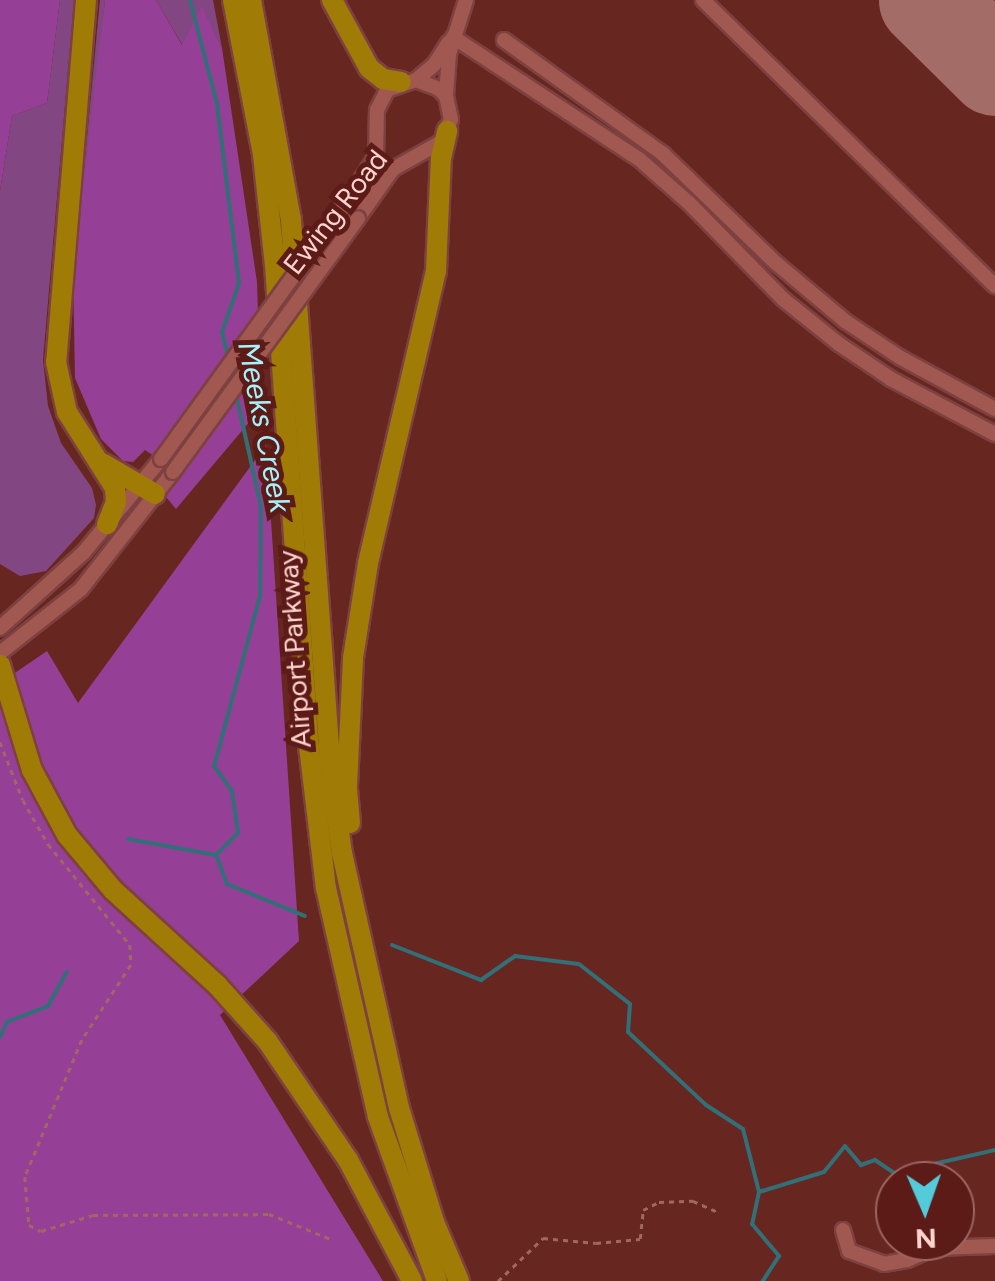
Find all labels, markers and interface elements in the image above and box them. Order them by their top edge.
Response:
street label: Ewing Road [276,143,394,281]
water label: Meeks Creek [230,338,298,516]
street label: Airport Parkway [270,549,318,749]
north arrow [875,1161,975,1261]
text: N [915,1222,937,1256]

